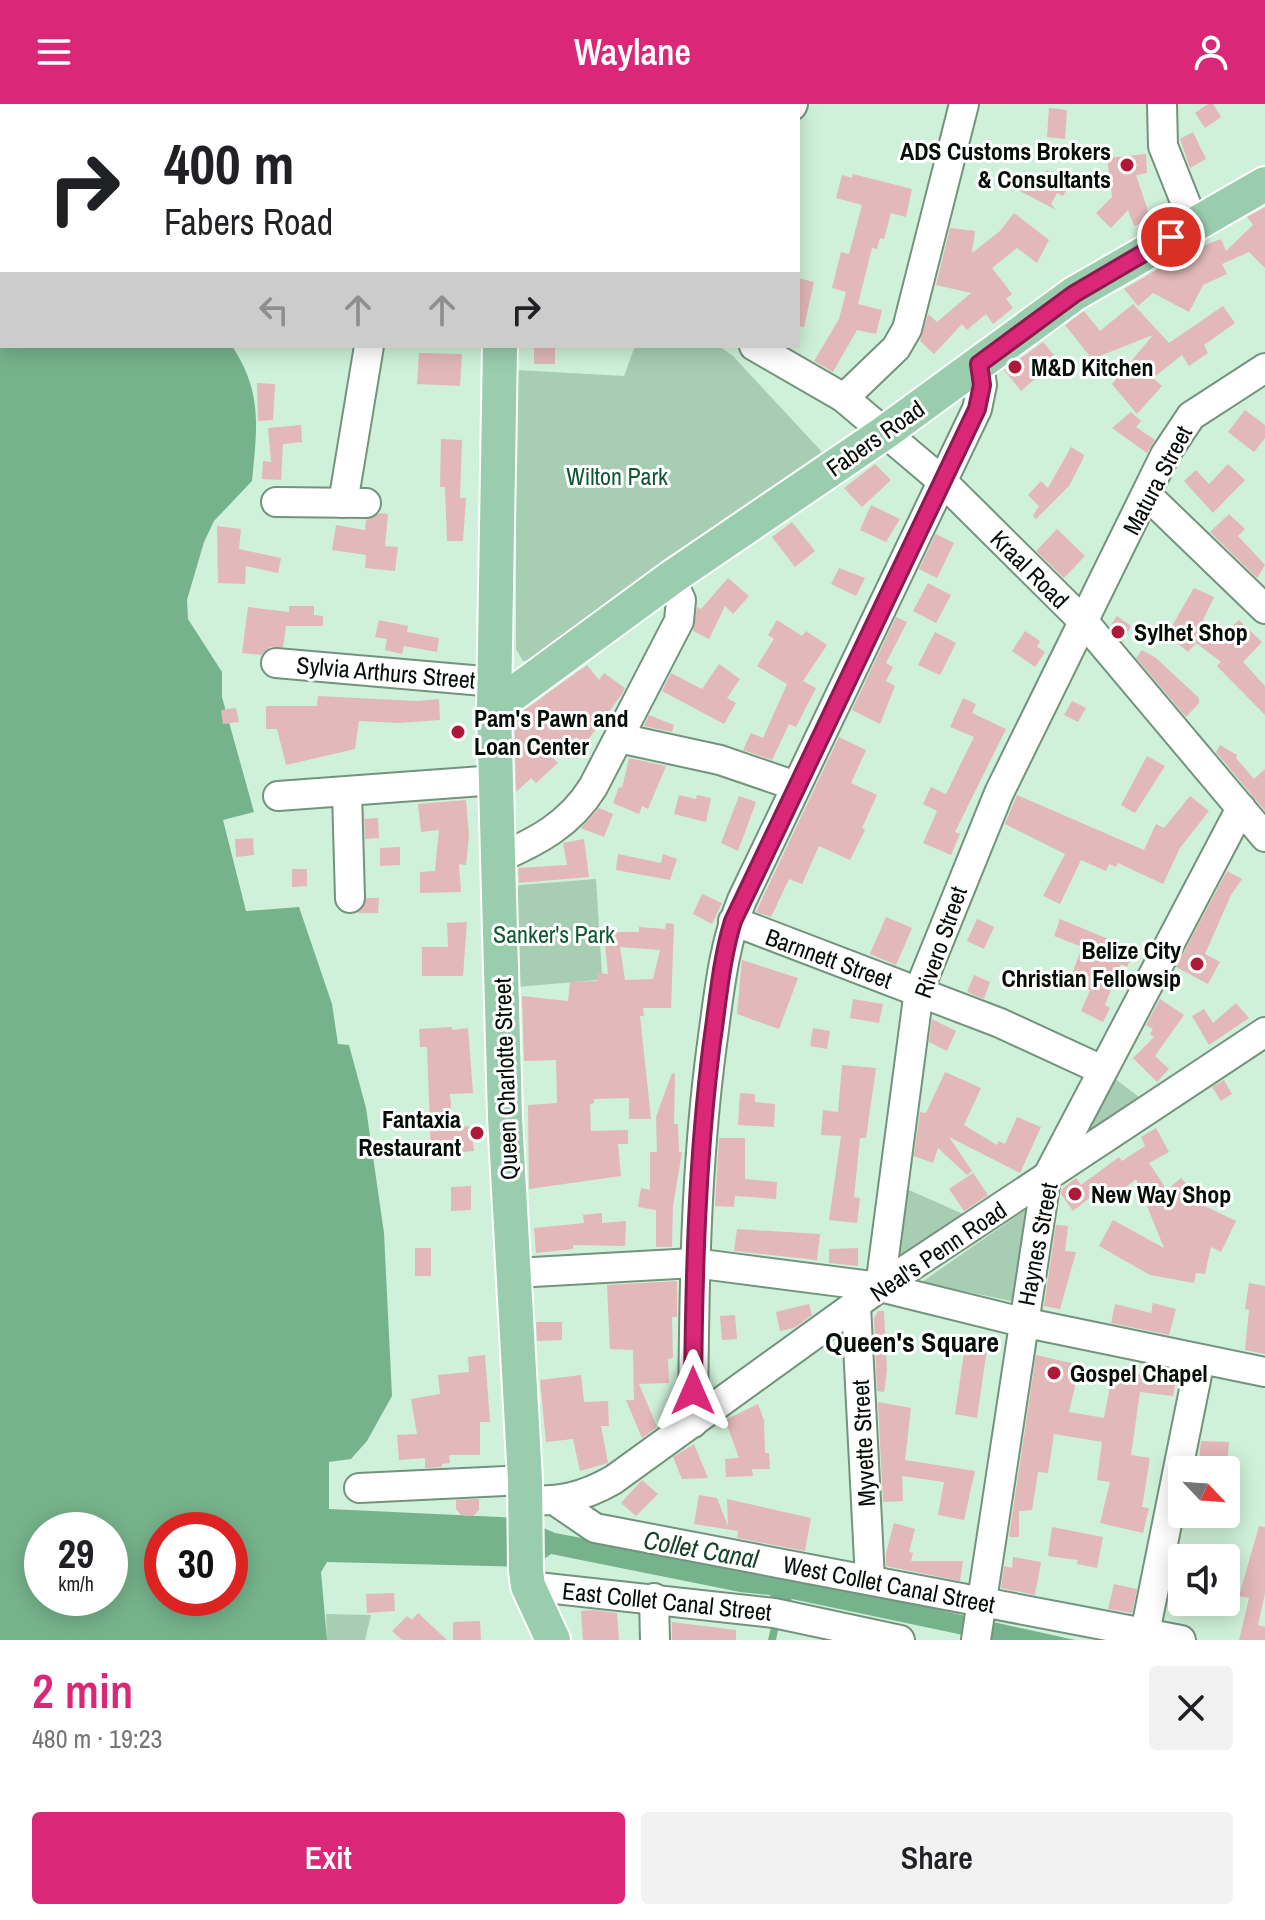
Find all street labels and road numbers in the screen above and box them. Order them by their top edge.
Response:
street label: Fabers Road [820,393,930,483]
street label: Matura Street [1115,419,1199,540]
street label: Kraal Road [984,523,1076,615]
street label: Sylvia Arthurs Street [295,648,477,696]
street label: Rivero Street [906,881,974,1002]
street label: Barnnett Street [761,920,897,996]
street label: Queen Charlotte Street [485,977,525,1181]
street label: Haynes Street [1009,1179,1065,1308]
street label: Neal's Penn Road [864,1194,1012,1308]
street label: Myvette Street [844,1378,882,1507]
street label: West Collet Canal Street [780,1548,998,1620]
street label: East Collet Canal Street [561,1574,774,1628]

